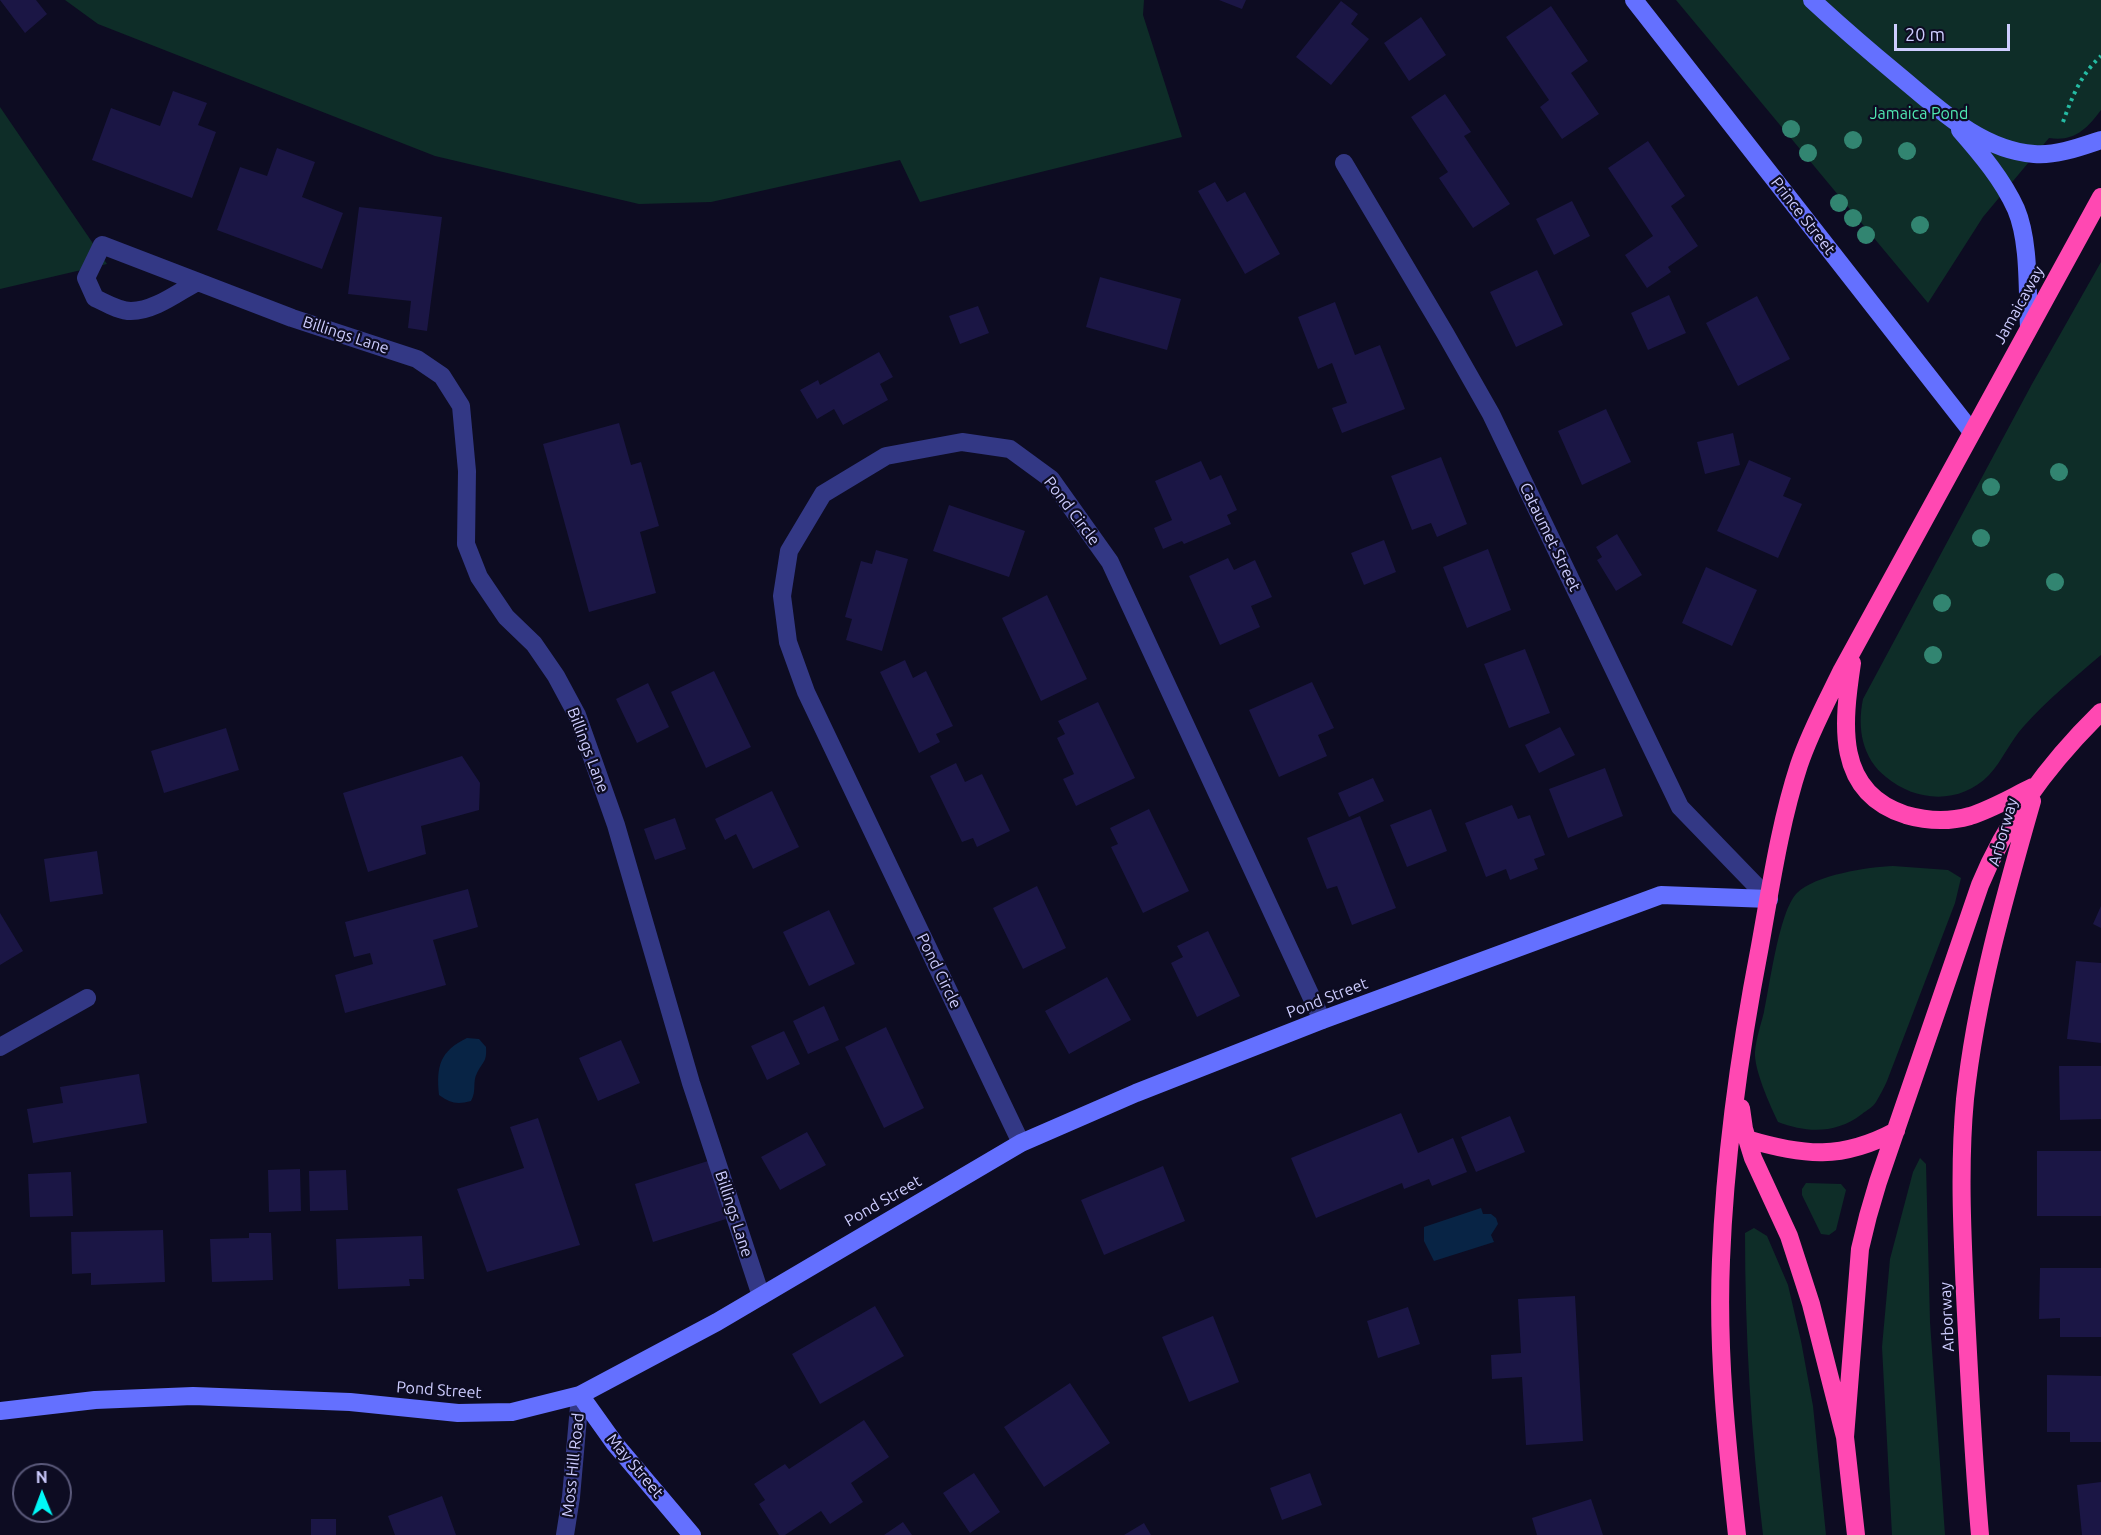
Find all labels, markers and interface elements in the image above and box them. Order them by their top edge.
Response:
scale bar [1897,12,2012,50]
text: 20 m [1905,24,1945,44]
park label: Jamaica Pond [1870,104,1968,124]
street label: Prince Street [1767,173,1839,259]
street label: Jamaicaway [1990,263,2048,347]
street label: Billings Lane [300,312,392,358]
street label: Pond Circle [1040,473,1104,549]
street label: Cataumet Street [1515,479,1585,595]
street label: Billings Lane [563,705,613,795]
street label: Arborway [1984,796,2022,868]
street label: Pond Circle [913,930,965,1012]
street label: Pond Street [1284,974,1370,1022]
street label: Billings Lane [711,1168,757,1260]
street label: Pond Street [841,1171,925,1231]
street label: Arborway [1936,1282,1958,1352]
street label: Pond Street [396,1377,482,1403]
street label: Moss Hill Road [558,1412,588,1518]
street label: May Street [603,1430,667,1502]
north arrow [12,1463,72,1523]
text: N [36,1468,48,1486]

